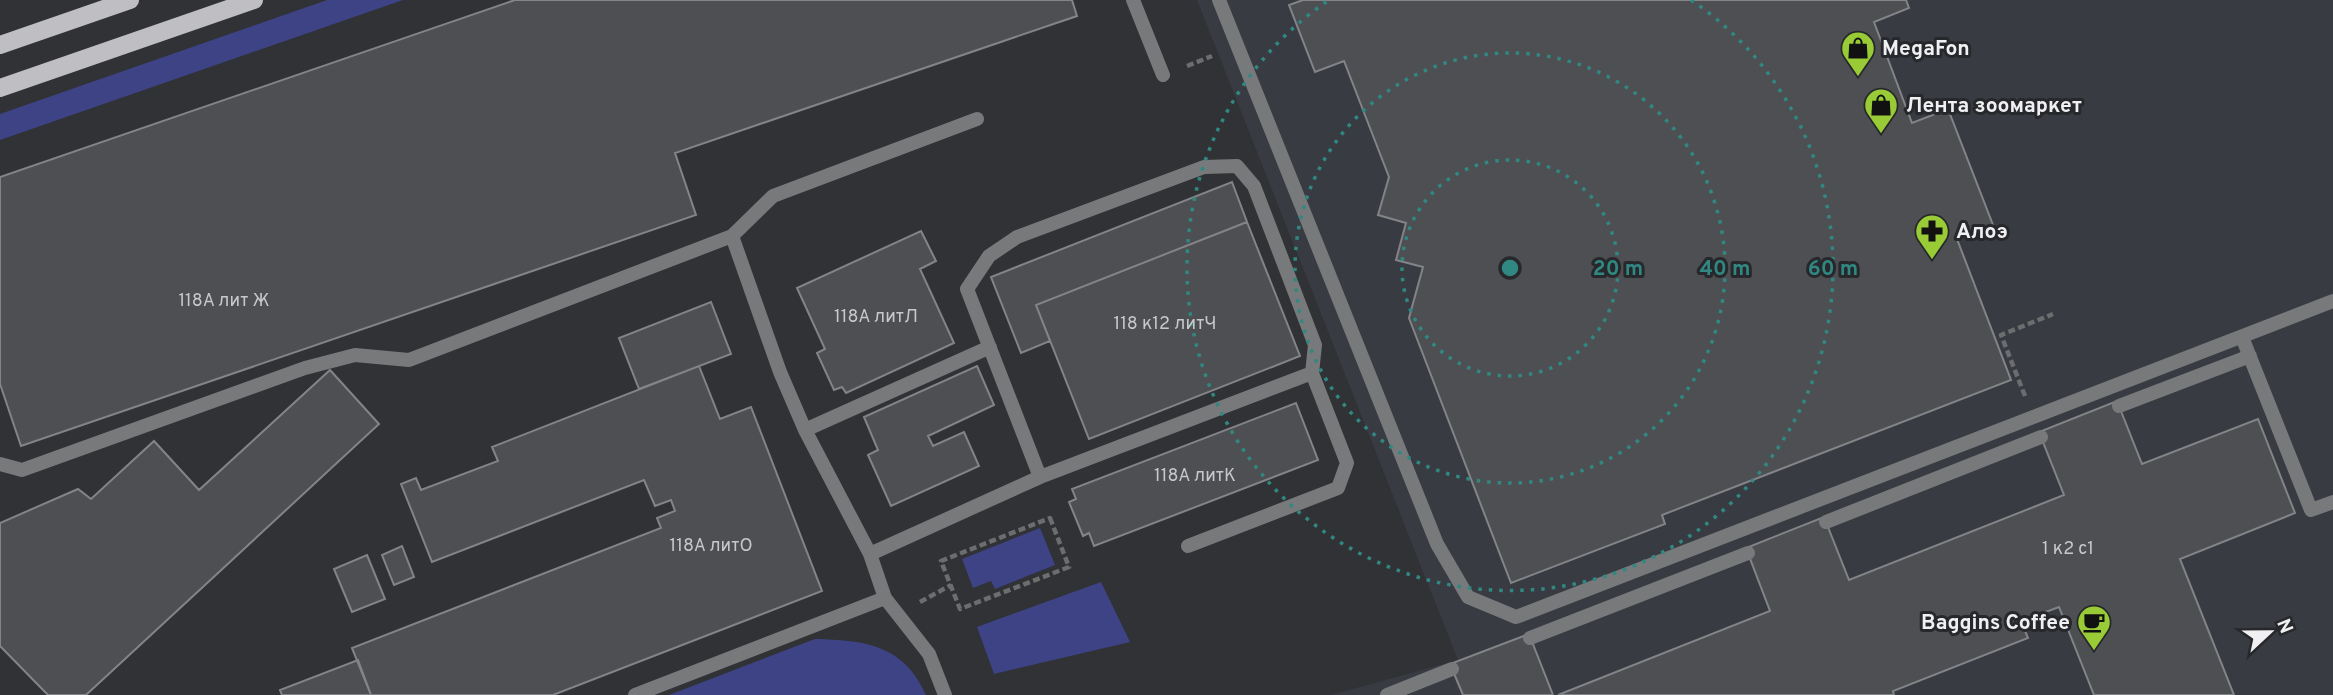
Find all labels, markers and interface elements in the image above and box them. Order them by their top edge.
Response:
shop icon: MegaFon [1839,29,1877,78]
place label: MegaFon [1882,36,1970,63]
shop icon: Лента зоомаркет [1862,86,1900,135]
place label: Лента зоомаркет [1906,93,2082,120]
pharmacy icon: Алоэ [1913,212,1951,261]
place label: Алоэ [1956,219,2008,246]
centre of rings [1498,256,1522,280]
text: 20 m [1593,256,1643,283]
text: 40 m [1700,256,1750,283]
text: 60 m [1808,256,1858,283]
house number: 118А лит Ж [178,290,270,313]
house number: 118А литЛ [834,306,918,329]
house number: 118 к12 литЧ [1113,313,1217,336]
house number: 118А литК [1154,465,1236,488]
house number: 118А литО [669,535,753,558]
house number: 1 к2 с1 [2042,538,2094,561]
north arrow [2235,597,2305,667]
cafe icon: Baggins Coffee [2075,603,2113,652]
place label: Baggins Coffee [1921,610,2070,637]
text: N [2270,616,2298,637]

